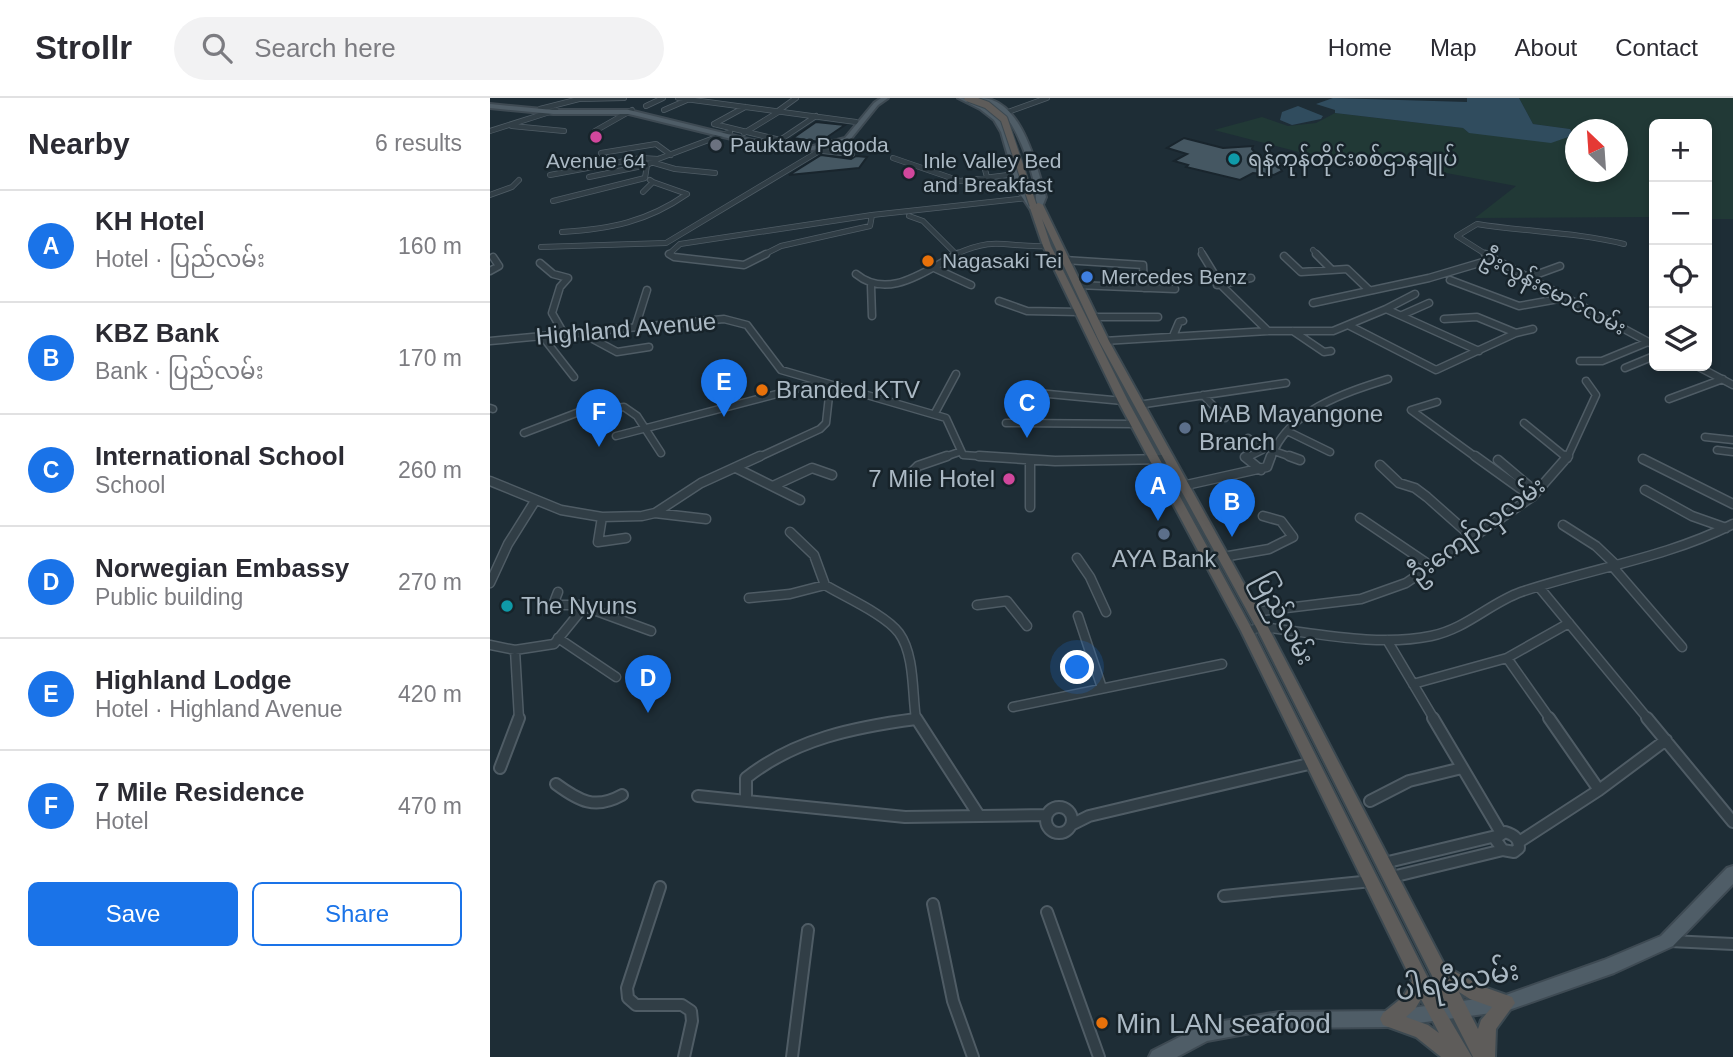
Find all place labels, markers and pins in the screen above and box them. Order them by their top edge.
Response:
marker: Avenue 64 [588,129,604,145]
place label: Pauktaw Pagoda [730,133,889,156]
marker: Pauktaw Pagoda [708,137,724,153]
place label: ရန်ကုန်တိုင်းစစ်ဌာနချုပ် [1248,143,1457,177]
place label: Avenue 64 [546,149,646,172]
place label: Inle Valley Bed and Breakfast [923,149,1062,196]
marker: ရန်ကုန်တိုင်းစစ်ဌာနချုပ် [1226,151,1242,167]
marker: Inle Valley Bed and Breakfast [901,165,917,181]
place label: Nagasaki Tei [942,249,1062,272]
marker: Nagasaki Tei [920,253,936,269]
place label: Mercedes Benz [1101,265,1247,288]
marker: Mercedes Benz [1079,269,1095,285]
pin: E [701,359,747,417]
place label: Branded KTV [776,376,920,403]
pin: C [1004,380,1050,438]
marker: Branded KTV [754,382,770,398]
pin: F [576,389,622,447]
place label: MAB Mayangone Branch [1199,400,1383,455]
marker: MAB Mayangone Branch [1177,420,1193,436]
pin: A [1135,463,1181,521]
place label: 7 Mile Hotel [868,465,995,492]
marker: 7 Mile Hotel [1001,471,1017,487]
pin: B [1209,479,1255,537]
marker: AYA Bank [1156,526,1172,542]
place label: AYA Bank [1112,545,1217,572]
place label: The Nyuns [521,592,637,619]
marker: The Nyuns [499,598,515,614]
pin: D [625,655,671,713]
place label: Min LAN seafood [1116,1008,1331,1039]
marker: Min LAN seafood [1094,1015,1110,1031]

